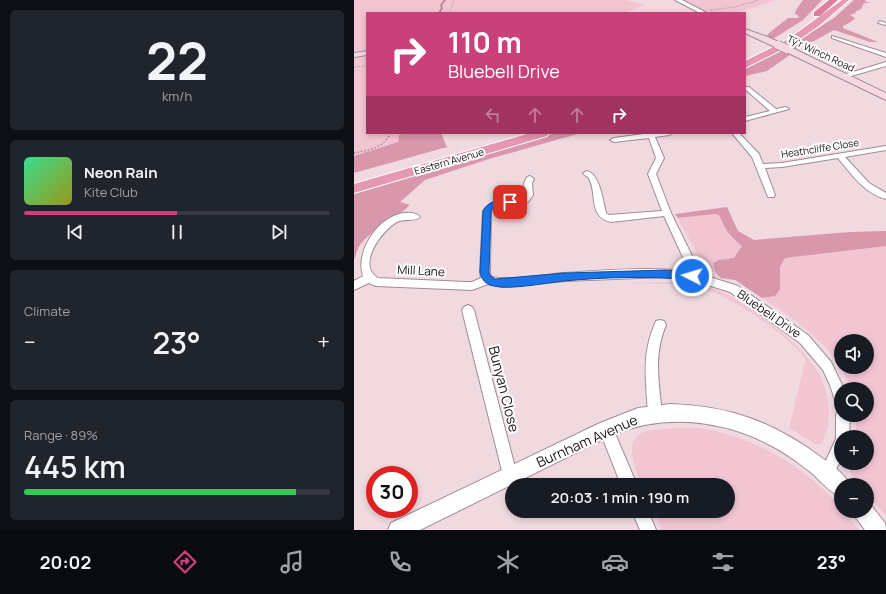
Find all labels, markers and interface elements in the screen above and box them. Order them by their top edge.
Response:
text: 110 m [448,23,522,61]
text: 22 [146,25,208,96]
icon: right [382,28,434,80]
street label: Tŷ'r Winch Road [785,31,857,75]
text: Bluebell Drive [448,59,560,83]
text: km/h [162,87,192,105]
icon: left [482,104,504,126]
icon: ahead [524,104,546,126]
icon: ahead [566,104,588,126]
icon: right [608,104,630,126]
street label: Heathcliffe Close [780,135,860,161]
street label: Eastern Avenue [412,144,486,178]
text: Neon Rain [84,162,158,183]
text: Kite Club [84,183,138,201]
pin [493,185,527,219]
icon: arrive [499,191,521,213]
icon: previous [64,221,86,243]
icon: pause [166,221,188,243]
icon: next [268,221,290,243]
position arrow [671,255,713,297]
street label: Mill Lane [397,261,445,280]
street label: Bluebell Drive [734,285,805,342]
text: Climate [24,302,70,320]
text: 23° [152,322,201,363]
text: − [24,327,36,357]
text: + [317,327,330,357]
map controls [834,334,874,518]
button: sound [834,334,874,374]
street label: Bunyan Close [485,344,524,434]
button: search [834,382,874,422]
street label: Burnham Avenue [533,410,640,471]
text: Range · 89% [24,426,98,444]
button: + [834,430,874,470]
text: 445 km [24,446,126,487]
speed limit sign: 30 [366,466,418,518]
button: − [834,478,874,518]
text: 20:03 · 1 min · 190 m [551,487,689,508]
icon: directions [171,548,199,576]
icon: music [278,548,306,576]
icon: phone [386,548,414,576]
icon: climate [494,548,522,576]
icon: car [601,548,629,576]
icon: filters [709,548,737,576]
text: 20:02 [40,550,91,574]
text: 23° [817,550,846,574]

